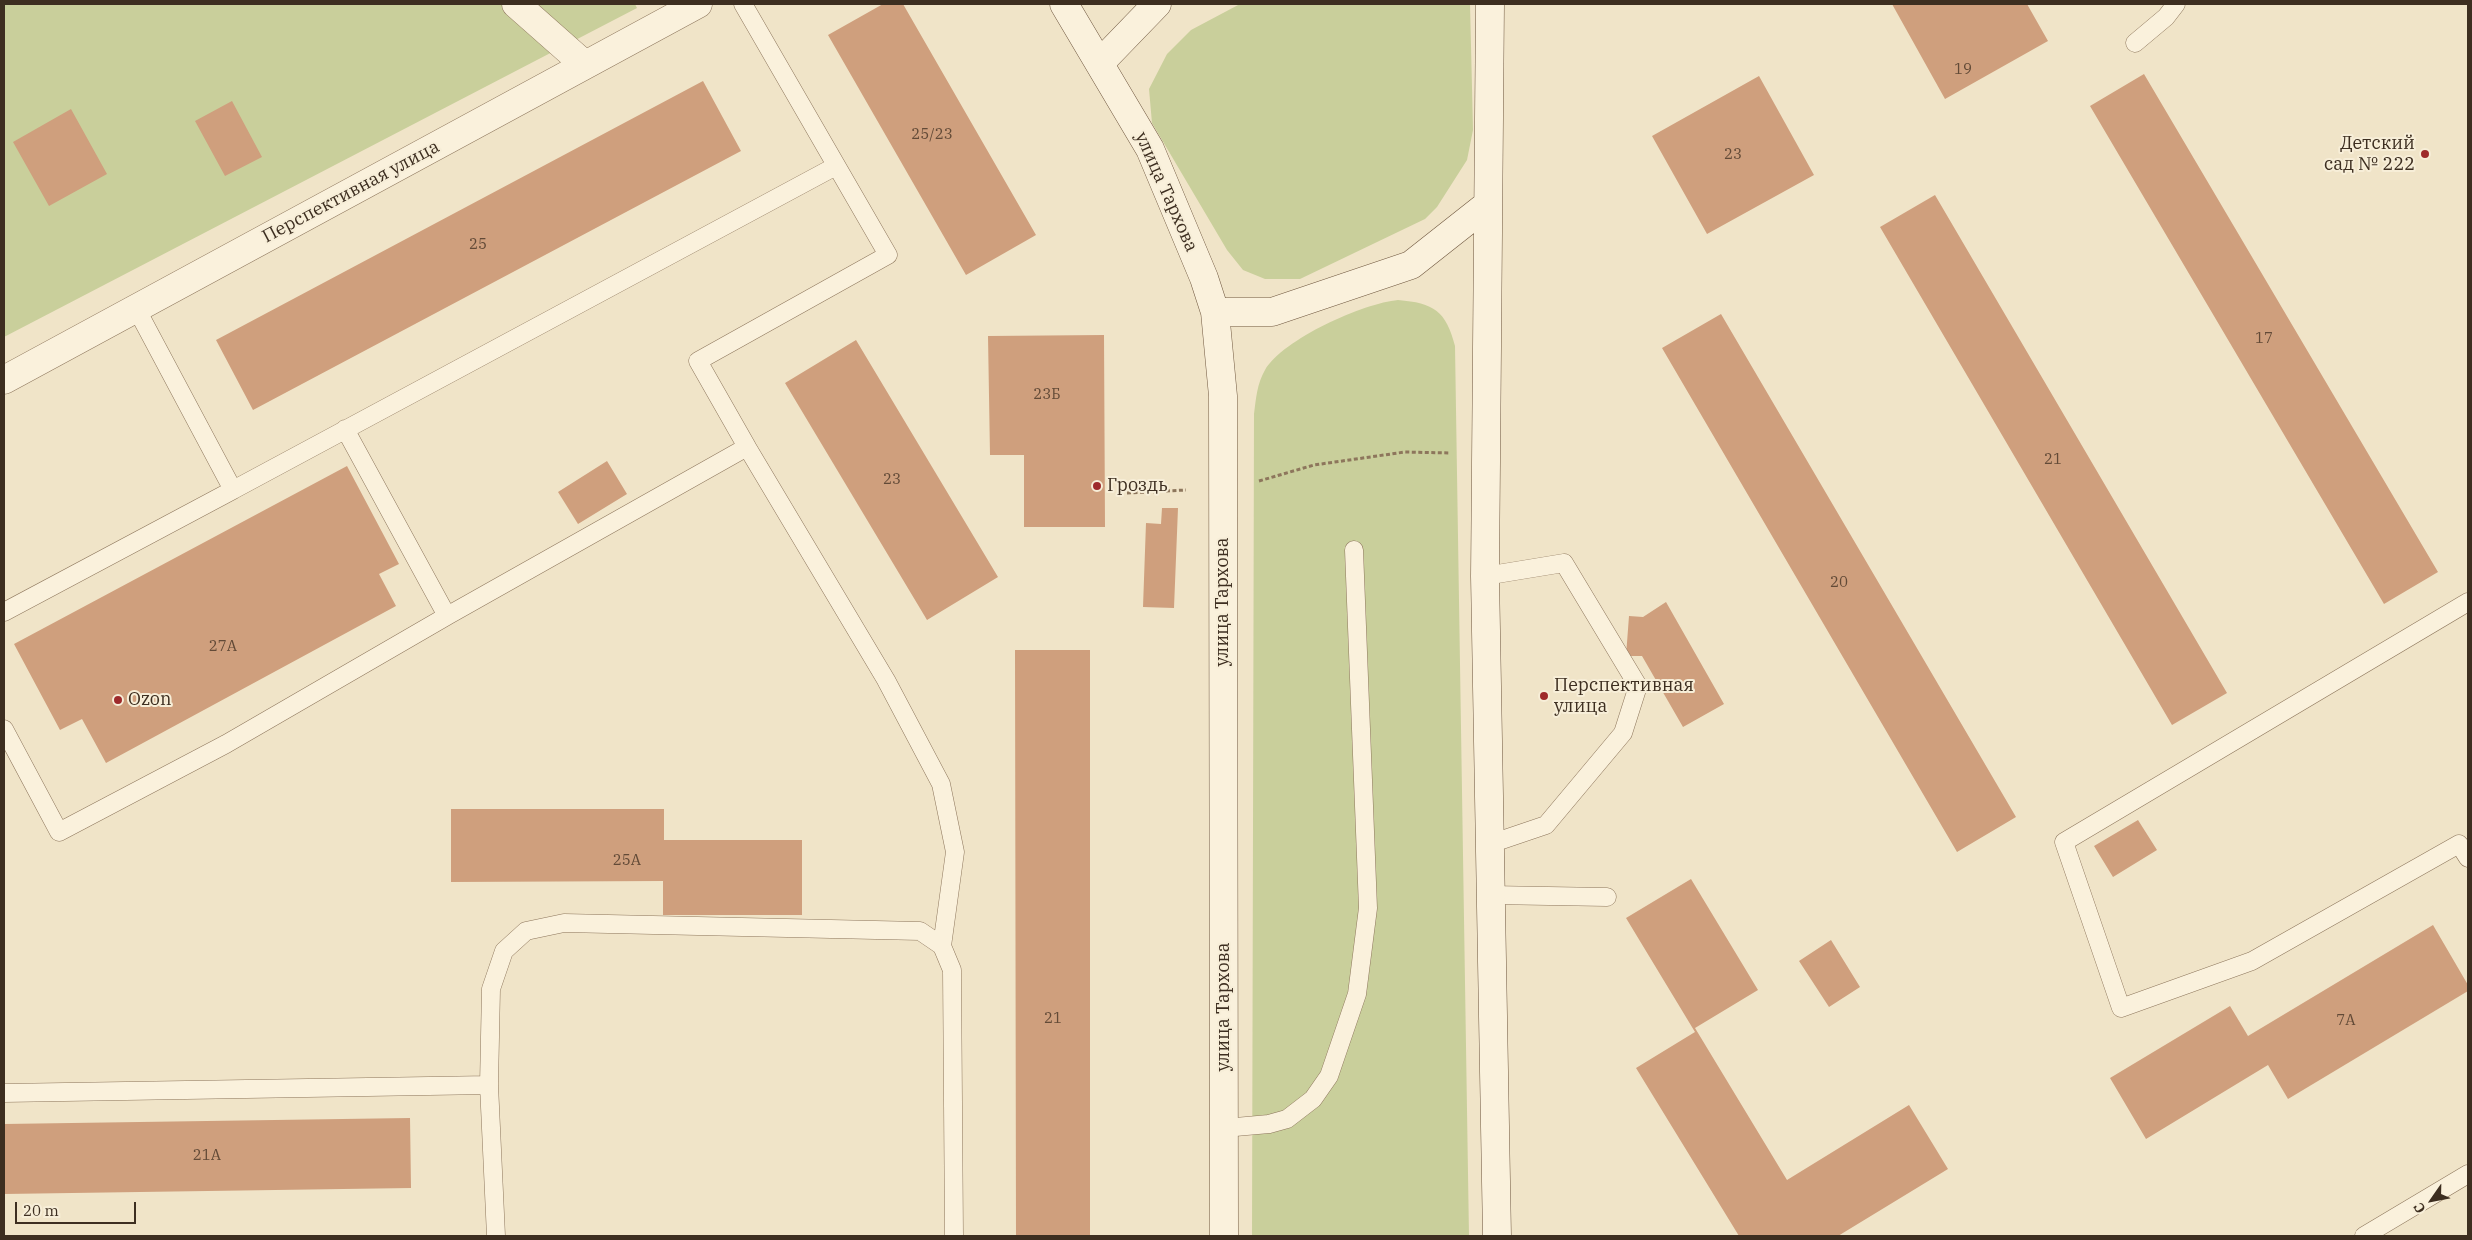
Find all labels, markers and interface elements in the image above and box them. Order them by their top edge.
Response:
house number: 19 [1954,61,1972,79]
house number: 25/23 [911,126,953,144]
street label: улица Тархова [1130,129,1202,255]
place label: Детский сад № 222 [2324,133,2415,176]
street label: Перспективная улица [259,136,443,248]
house number: 23 [1724,146,1742,164]
marker: Детский сад № 222 [2419,148,2431,160]
house number: 25 [469,236,487,254]
house number: 17 [2255,330,2273,348]
house number: 23Б [1033,386,1061,404]
house number: 21 [2044,451,2062,469]
house number: 23 [883,471,901,489]
place label: Гроздь [1107,475,1168,497]
marker: Гроздь [1091,480,1103,492]
street label: улица Тархова [1212,538,1234,666]
house number: 20 [1830,574,1848,592]
house number: 27А [209,638,237,656]
place label: Перспективная улица [1554,675,1694,718]
place label: Ozon [128,689,172,711]
marker: Перспективная улица [1538,690,1550,702]
marker: Ozon [112,694,124,706]
house number: 25А [613,852,641,870]
street label: улица Тархова [1213,943,1235,1071]
house number: 21 [1044,1010,1062,1028]
house number: 7А [2336,1012,2356,1030]
house number: 21А [193,1147,221,1165]
north arrow [2407,1175,2457,1225]
scale bar [18,1192,139,1224]
text: С [2409,1199,2430,1217]
text: 20 m [23,1201,59,1220]

